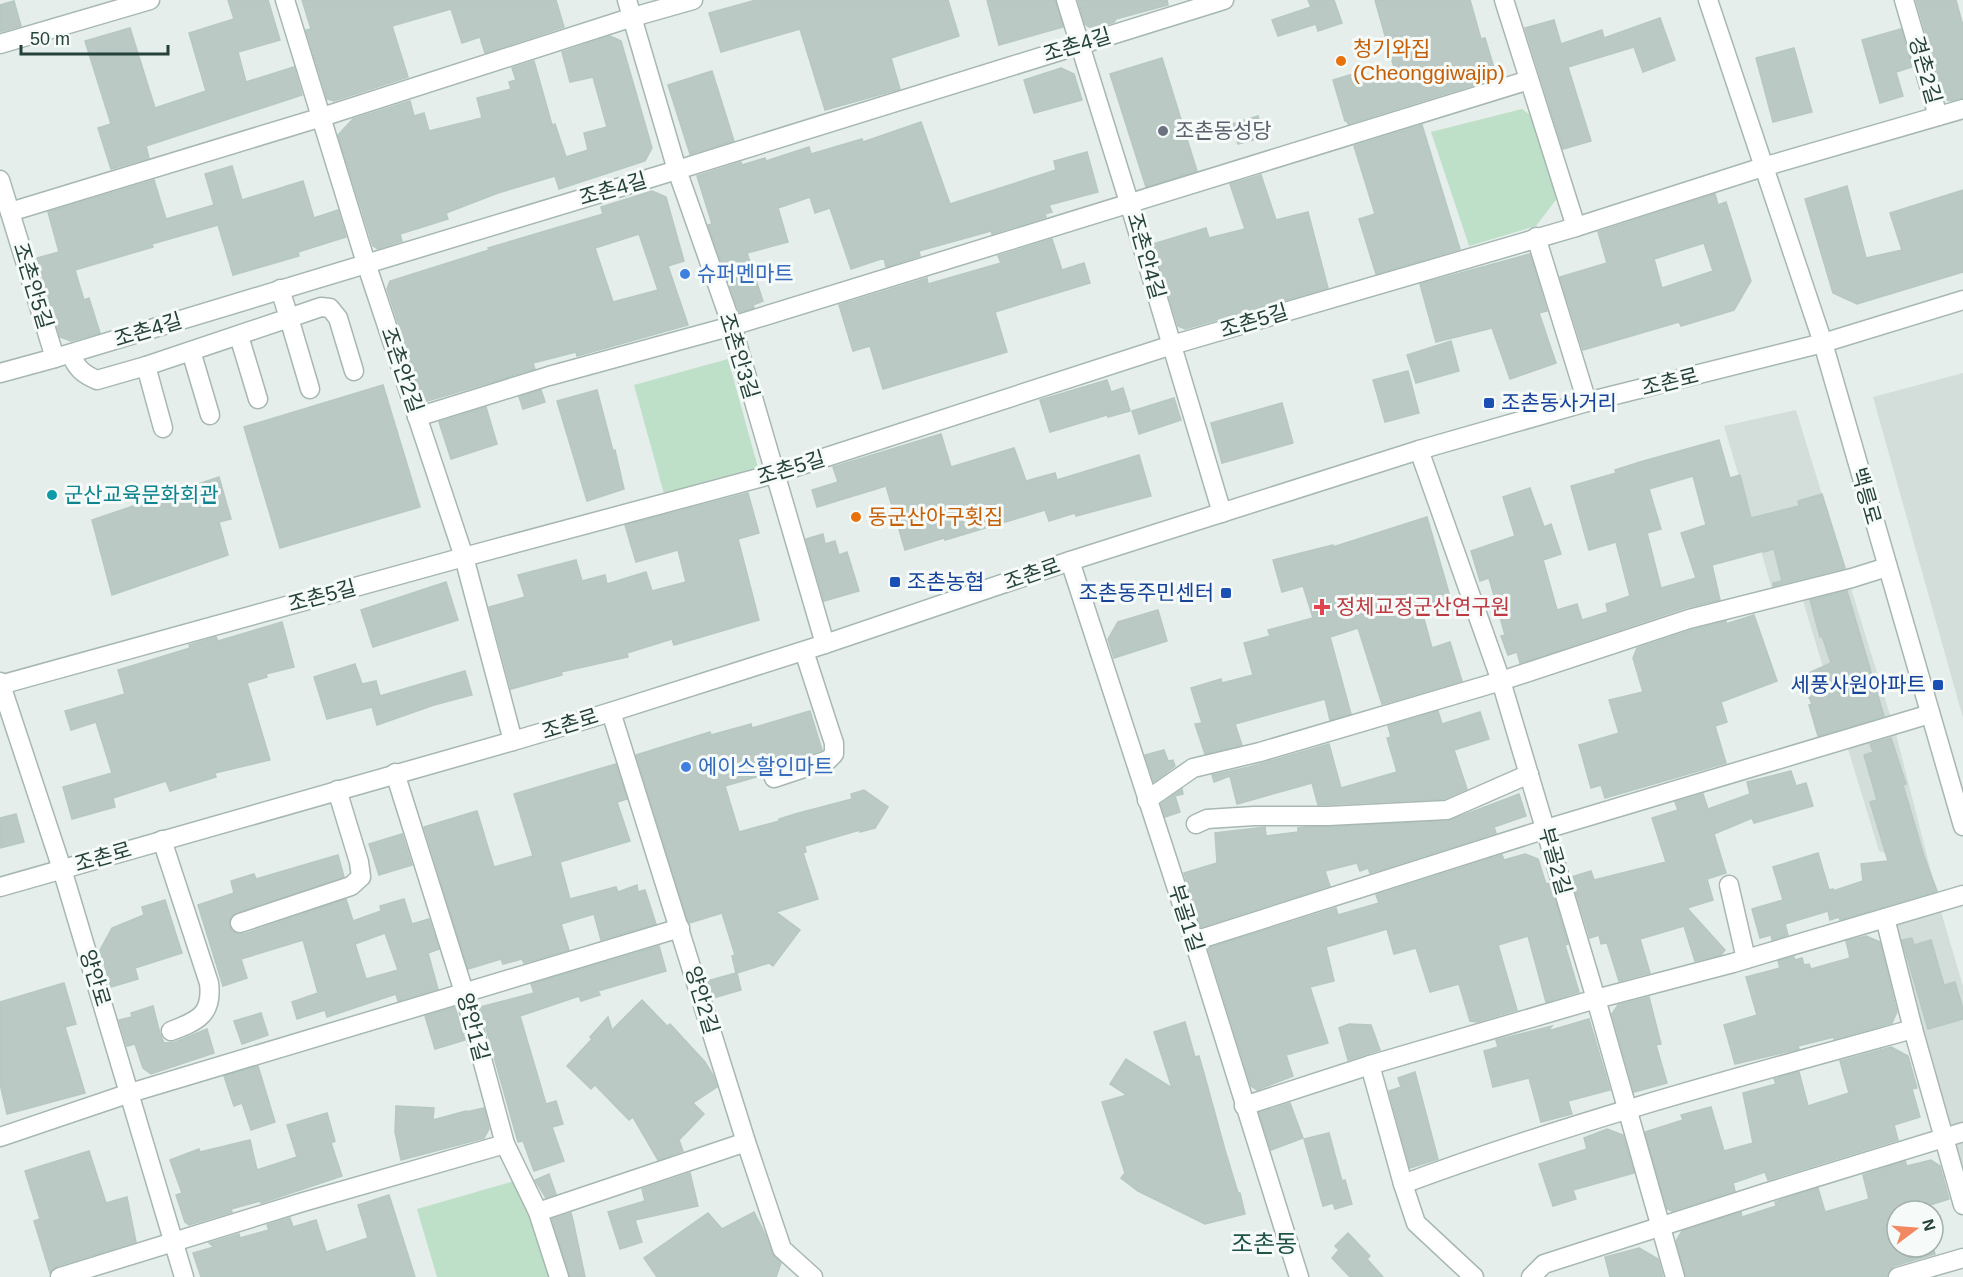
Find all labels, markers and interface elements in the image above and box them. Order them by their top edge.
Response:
scale bar [21,18,168,56]
street label: 조촌4길 [1040,23,1114,66]
text: 50 m [30,29,70,49]
street label: 경촌2길 [1905,33,1946,107]
place label: 청기와집 (Cheonggiwajip) [1353,37,1505,84]
marker: 청기와집 (Cheonggiwajip) [1334,54,1348,68]
place label: 조촌동성당 [1175,119,1272,142]
marker: 조촌동성당 [1156,124,1170,138]
street label: 조촌4길 [576,168,650,209]
street label: 조촌안4길 [1123,210,1170,302]
street label: 조촌안5길 [9,240,57,332]
place label: 슈퍼멘마트 [697,262,794,285]
marker: 슈퍼멘마트 [678,267,692,281]
street label: 조촌5길 [1217,299,1291,342]
street label: 조촌4길 [111,308,185,351]
street label: 조촌안3길 [715,310,763,402]
street label: 조촌안2길 [377,324,428,416]
street label: 조촌로 [1639,363,1701,400]
place label: 조촌동사거리 [1501,391,1617,414]
marker: 조촌동사거리 [1482,396,1496,410]
street label: 조촌5길 [754,446,828,489]
street label: 백릉로 [1847,465,1886,527]
place label: 군산교육문화회관 [64,483,219,506]
marker: 군산교육문화회관 [45,488,59,502]
place label: 동군산아구횟집 [868,505,1003,528]
marker: 동군산아구횟집 [849,510,863,524]
street label: 조촌로 [1001,553,1063,594]
place label: 조촌농협 [907,570,984,593]
street label: 조촌5길 [285,575,358,616]
marker: 조촌농협 [888,575,902,589]
place label: 조촌동주민센터 [1079,581,1214,604]
marker: 조촌동주민센터 [1219,586,1233,600]
place label: 정체교정군산연구원 [1336,595,1510,618]
marker: 정체교정군산연구원 [1313,598,1331,616]
place label: 세풍사원아파트 [1791,673,1926,696]
marker: 세풍사원아파트 [1931,678,1945,692]
street label: 조촌로 [539,704,601,743]
place label: 에이스할인마트 [698,755,833,778]
marker: 에이스할인마트 [679,760,693,774]
street label: 부골2길 [1535,824,1576,898]
street label: 조촌로 [72,837,134,876]
street label: 부골1길 [1165,881,1208,955]
street label: 양안로 [76,947,115,1009]
street label: 양안2길 [681,963,724,1037]
street label: 양안1길 [453,990,494,1063]
north arrow [1885,1199,1945,1259]
text: N [1919,1217,1939,1233]
district label: 조촌동 [1231,1230,1297,1257]

